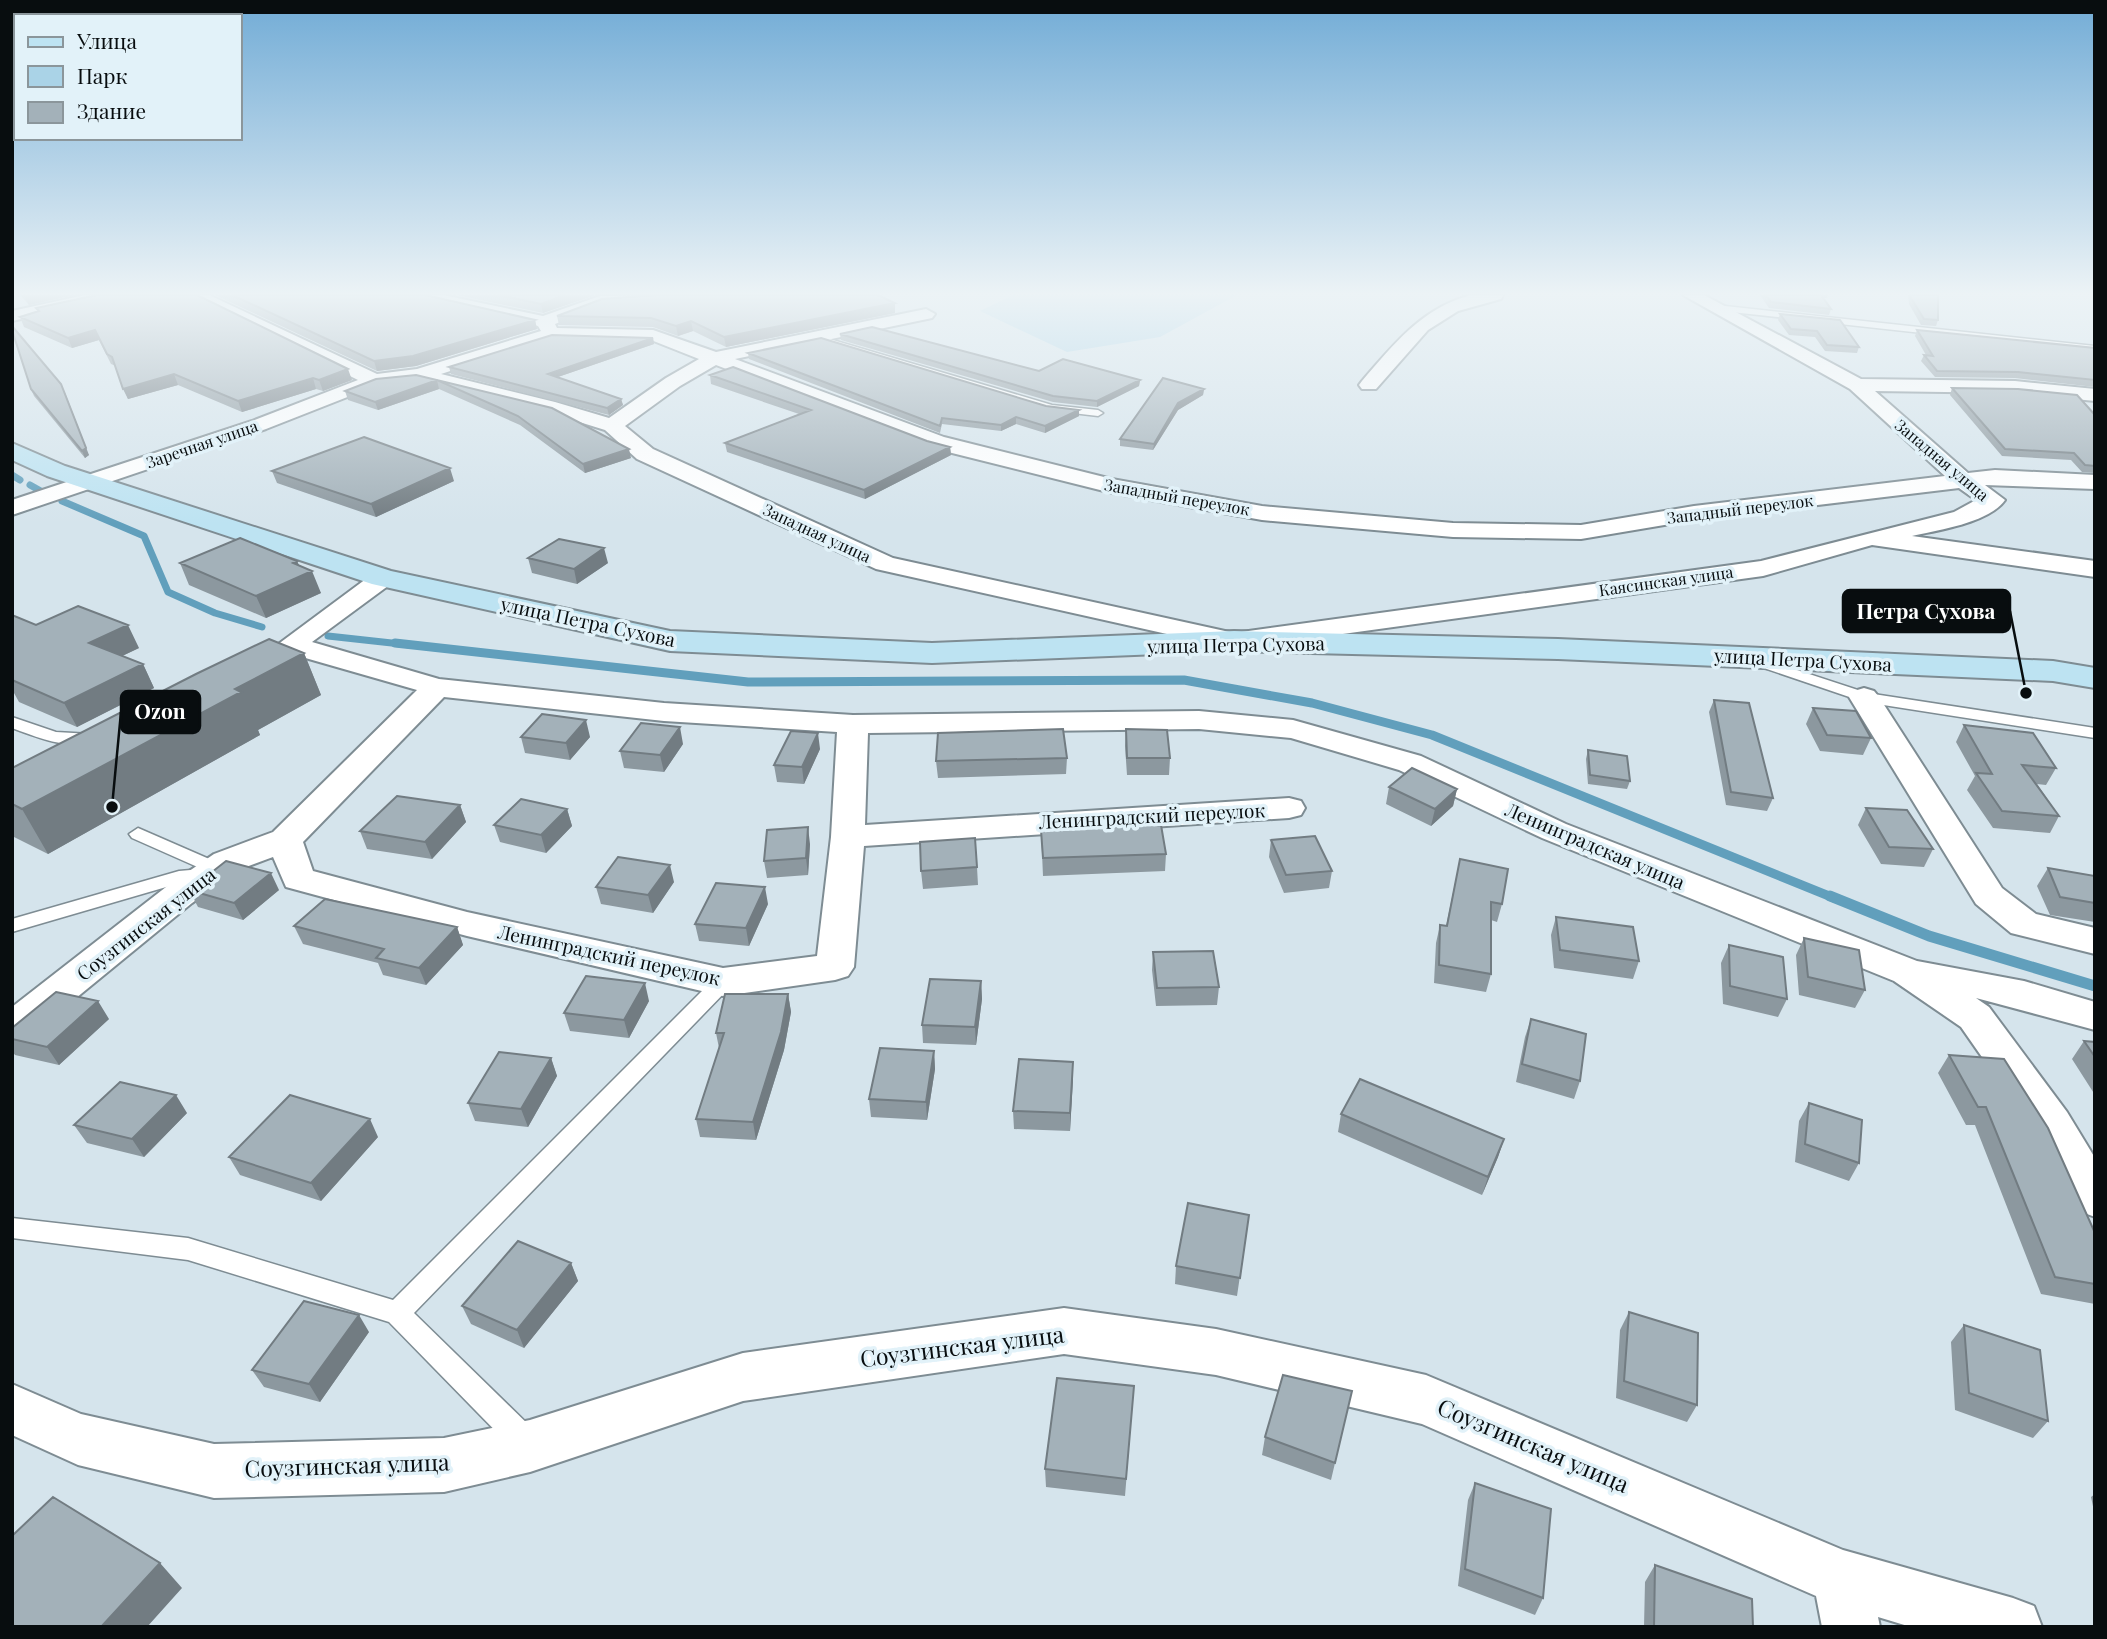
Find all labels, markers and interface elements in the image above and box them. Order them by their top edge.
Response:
legend [14,14,242,140]
text: Улица [76,26,138,54]
text: Парк [77,61,127,89]
text: Здание [77,96,146,124]
street label: Западная улица [1891,414,1994,505]
street label: Заречная улица [143,415,260,472]
street label: Западный переулок [1103,473,1251,520]
street label: Западный переулок [1666,489,1814,528]
street label: Западная улица [760,498,874,567]
street label: Каясинская улица [1597,561,1735,600]
street label: улица Петра Сухова [498,590,678,652]
callout: Петра Сухова [1843,590,2010,632]
text: Петра Сухова [1857,596,1996,624]
street label: улица Петра Сухова [1146,629,1326,659]
street label: улица Петра Сухова [1713,641,1893,677]
callout: Ozon [121,691,200,733]
text: Ozon [134,696,186,724]
street label: Ленинградская улица [1501,795,1690,895]
street label: Ленинградский переулок [1037,796,1266,834]
street label: Соузгинская улица [71,860,221,986]
street label: Ленинградский переулок [495,918,723,990]
street label: Соузгинская улица [858,1318,1066,1373]
street label: Соузгинская улица [1433,1390,1635,1499]
street label: Соузгинская улица [244,1445,451,1484]

